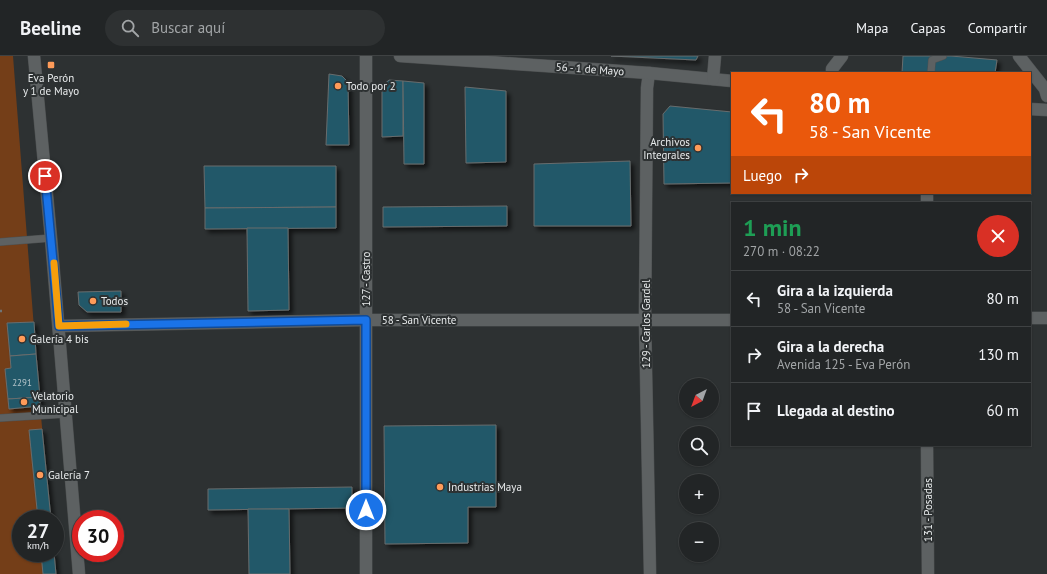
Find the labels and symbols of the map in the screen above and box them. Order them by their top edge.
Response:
marker: Eva Perón y 1 de Mayo [46,60,56,70]
street label: 56 - 1 de Mayo [555,60,625,78]
place label: Eva Perón y 1 de Mayo [23,71,79,98]
place label: Todo por 2 [346,79,396,93]
marker: Todo por 2 [333,81,343,91]
place label: Archivos Integrales [643,135,690,162]
marker: Archivos Integrales [693,143,703,153]
pin [28,159,62,193]
street label: 127 - Castro [359,251,373,307]
street label: 129 - Carlos Gardel [639,279,653,368]
place label: Todos [101,294,128,308]
marker: Todos [88,296,98,306]
street label: 58 - San Vicente [382,313,457,327]
place label: Galería 4 bis [30,332,89,346]
marker: Galería 4 bis [17,334,27,344]
house number: 2291 [12,377,32,388]
north arrow [679,378,719,418]
place label: Velatorio Municipal [31,389,79,416]
marker: Velatorio Municipal [19,397,29,407]
place label: Galería 7 [48,468,90,482]
marker: Galería 7 [35,470,45,480]
street label: 131 - Posadas [921,478,935,542]
place label: Industrias Maya [448,480,522,494]
marker: Industrias Maya [435,482,445,492]
position arrow [345,489,387,531]
speed limit sign: 30 [72,510,124,562]

